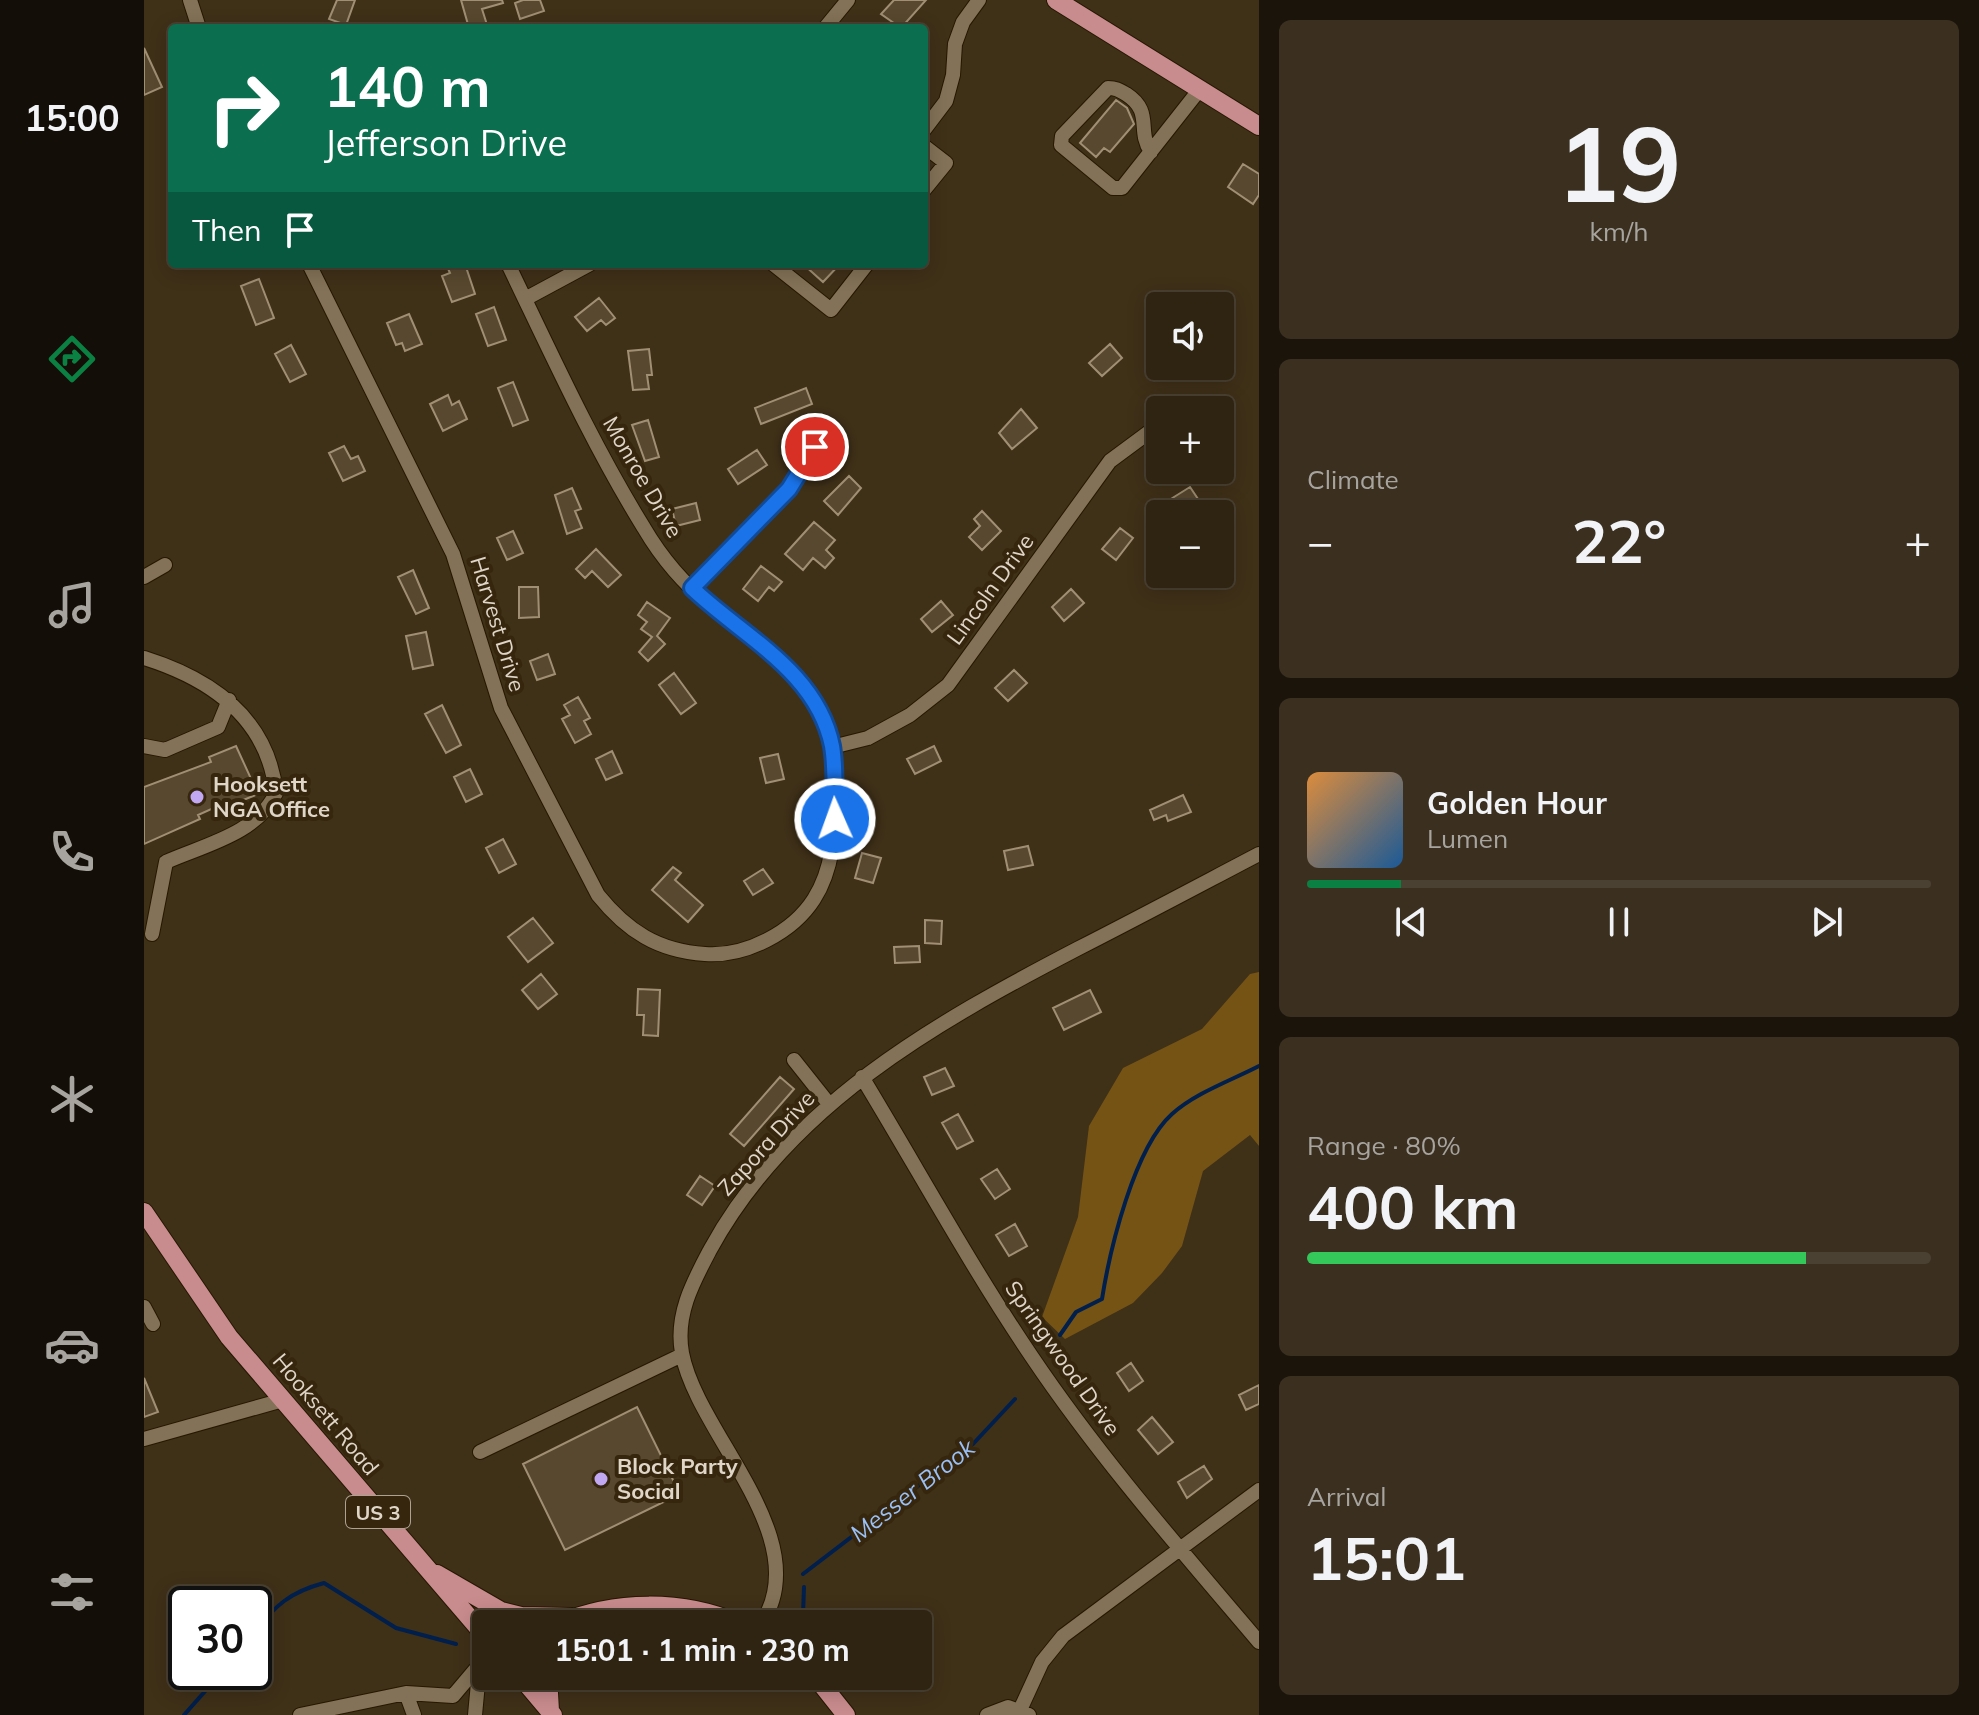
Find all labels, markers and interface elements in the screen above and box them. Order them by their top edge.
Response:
text: 140 m [324,51,491,121]
icon: right [192,56,296,160]
text: 15:00 [24,95,120,140]
text: 19 [1557,97,1681,228]
text: Jefferson Drive [324,120,567,165]
icon: arrive [278,208,322,252]
text: Then [192,211,262,249]
text: km/h [1590,215,1648,248]
map controls [1146,292,1234,588]
button: sound [1146,292,1234,380]
icon: directions [44,331,100,387]
button: + [1146,396,1234,484]
street label: Monroe Drive [597,411,689,543]
pin [781,413,849,481]
icon: arrive [793,425,837,469]
text: Climate [1307,463,1399,496]
button: − [1146,500,1234,588]
text: 22° [1572,503,1666,578]
text: − [1307,514,1333,569]
text: + [1905,514,1931,569]
street label: Lincoln Drive [940,528,1040,650]
street label: Harvest Drive [464,553,532,695]
icon: music [44,577,100,633]
place label: Hooksett NGA Office [213,770,330,823]
position arrow [793,777,877,861]
text: Golden Hour [1427,784,1607,822]
marker: Hooksett NGA Office [188,788,206,806]
text: Lumen [1427,822,1508,855]
icon: phone [44,824,100,880]
icon: previous [1389,900,1433,944]
icon: pause [1597,900,1641,944]
icon: next [1805,900,1849,944]
icon: climate [44,1071,100,1127]
street label: Zapora Drive [711,1085,821,1201]
text: Range · 80% [1307,1129,1461,1162]
text: 400 km [1307,1169,1519,1244]
street label: Springwood Drive [999,1275,1127,1441]
icon: car [44,1317,100,1373]
street label: Hooksett Road [267,1347,385,1481]
water label: Messer Brook [844,1432,981,1548]
place label: Block Party Social [617,1452,738,1505]
marker: Block Party Social [592,1470,610,1488]
text: Arrival [1307,1480,1387,1513]
road number: US 3 [346,1496,410,1528]
text: 15:01 [1307,1520,1466,1595]
icon: filters [44,1564,100,1620]
speed limit sign: 30 [168,1586,272,1690]
text: 15:01 · 1 min · 230 m [554,1631,850,1669]

